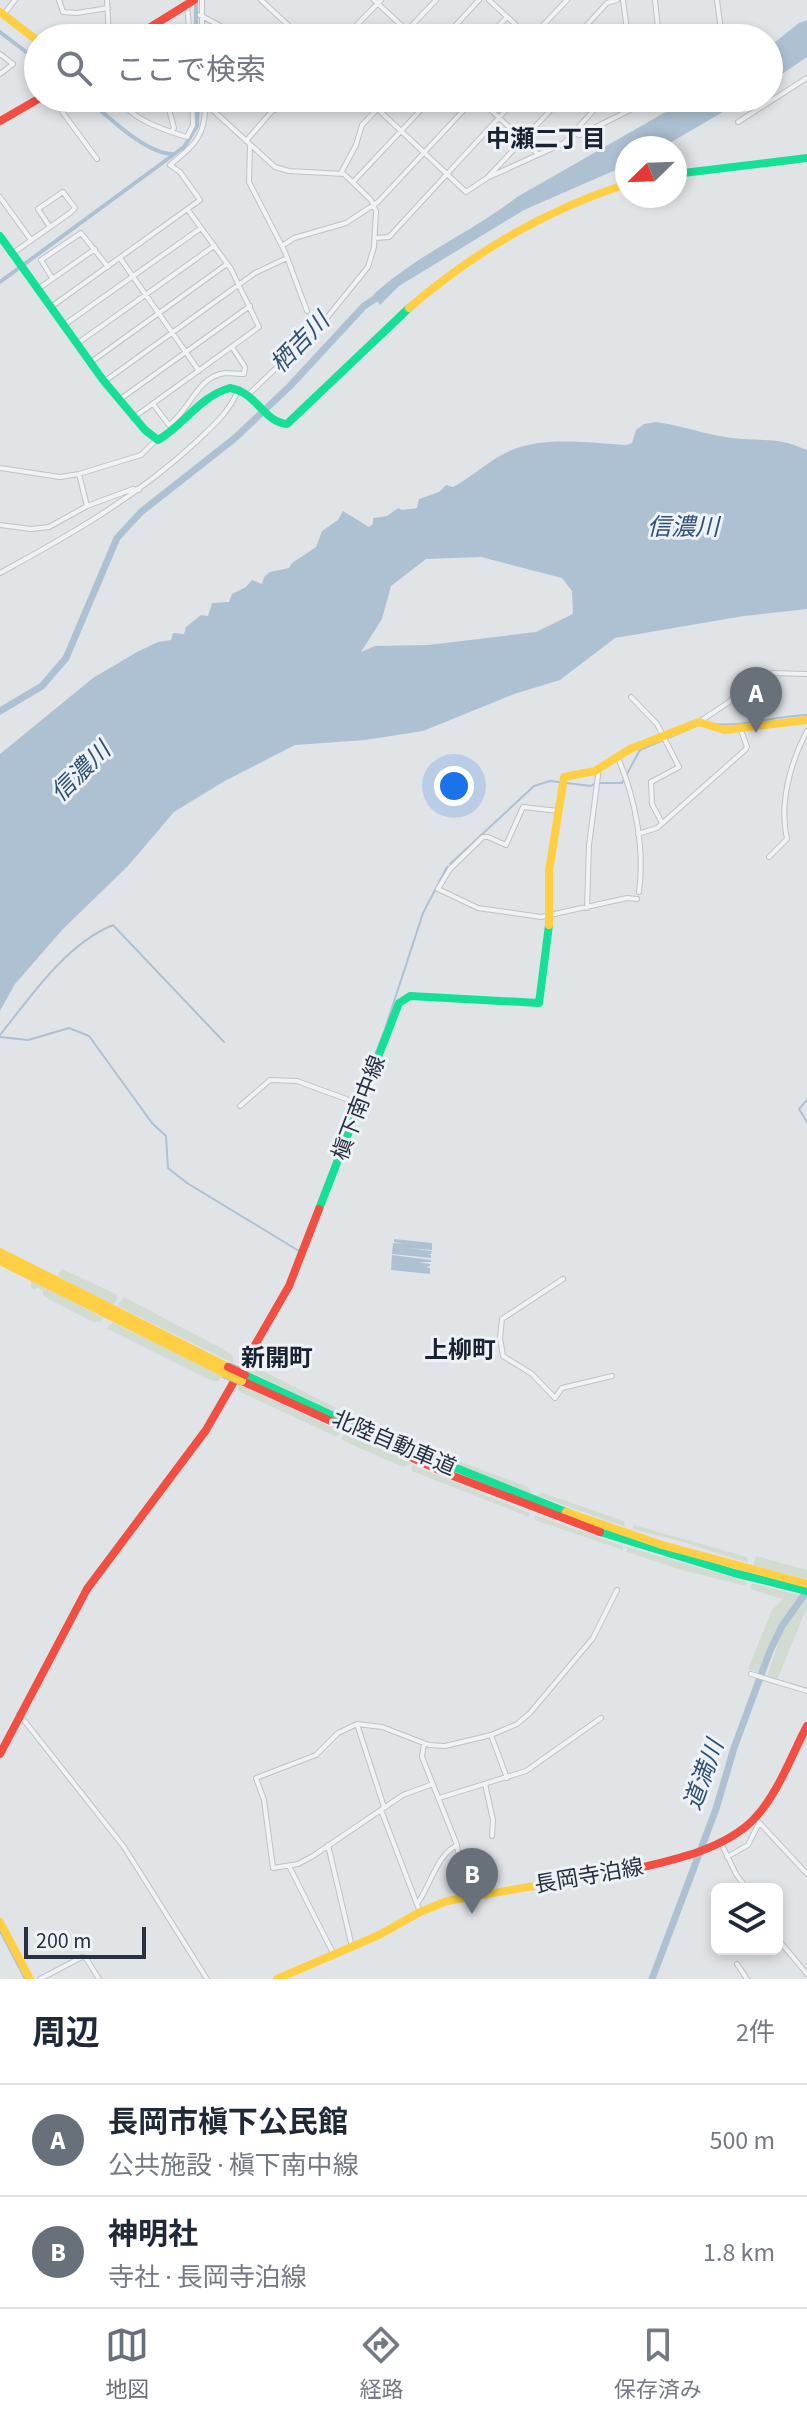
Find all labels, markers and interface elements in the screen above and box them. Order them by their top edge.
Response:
search box [24,24,783,112]
icon: search [52,46,96,90]
text: ここで検索 [116,49,266,92]
district label: 中瀬二丁目 [486,122,606,157]
north arrow [615,136,687,208]
water label: 栖吉川 [262,303,340,381]
water label: 信濃川 [647,510,722,545]
pin: A [730,667,782,733]
water label: 信濃川 [43,732,121,810]
your location [434,766,474,806]
street label: 槇下南中線 [324,1051,394,1165]
district label: 上柳町 [424,1333,496,1368]
district label: 新開町 [241,1341,313,1376]
street label: 北陸自動車道 [327,1402,461,1484]
water label: 道満川 [675,1732,734,1815]
pin: B [446,1848,498,1914]
street label: 長岡寺泊線 [532,1851,646,1901]
map controls [711,1883,783,1955]
button: layers [711,1883,783,1955]
scale bar [24,1923,146,1959]
text: 200 m [36,1925,91,1957]
text: 周辺 [32,2009,100,2058]
text: 2件 [736,2014,775,2051]
text: 長岡市槇下公民館 [108,2101,348,2144]
text: A [51,2122,65,2159]
text: 500 m [709,2122,775,2159]
text: 公共施設 · 槇下南中線 [108,2147,359,2184]
text: 神明社 [108,2213,198,2256]
text: B [50,2234,66,2271]
text: 1.8 km [703,2234,775,2271]
text: 寺社 · 長岡寺泊線 [108,2259,307,2296]
tab: 地図 [105,2323,149,2406]
tab: 経路 [359,2323,404,2406]
tab: 保存済み [614,2323,702,2406]

